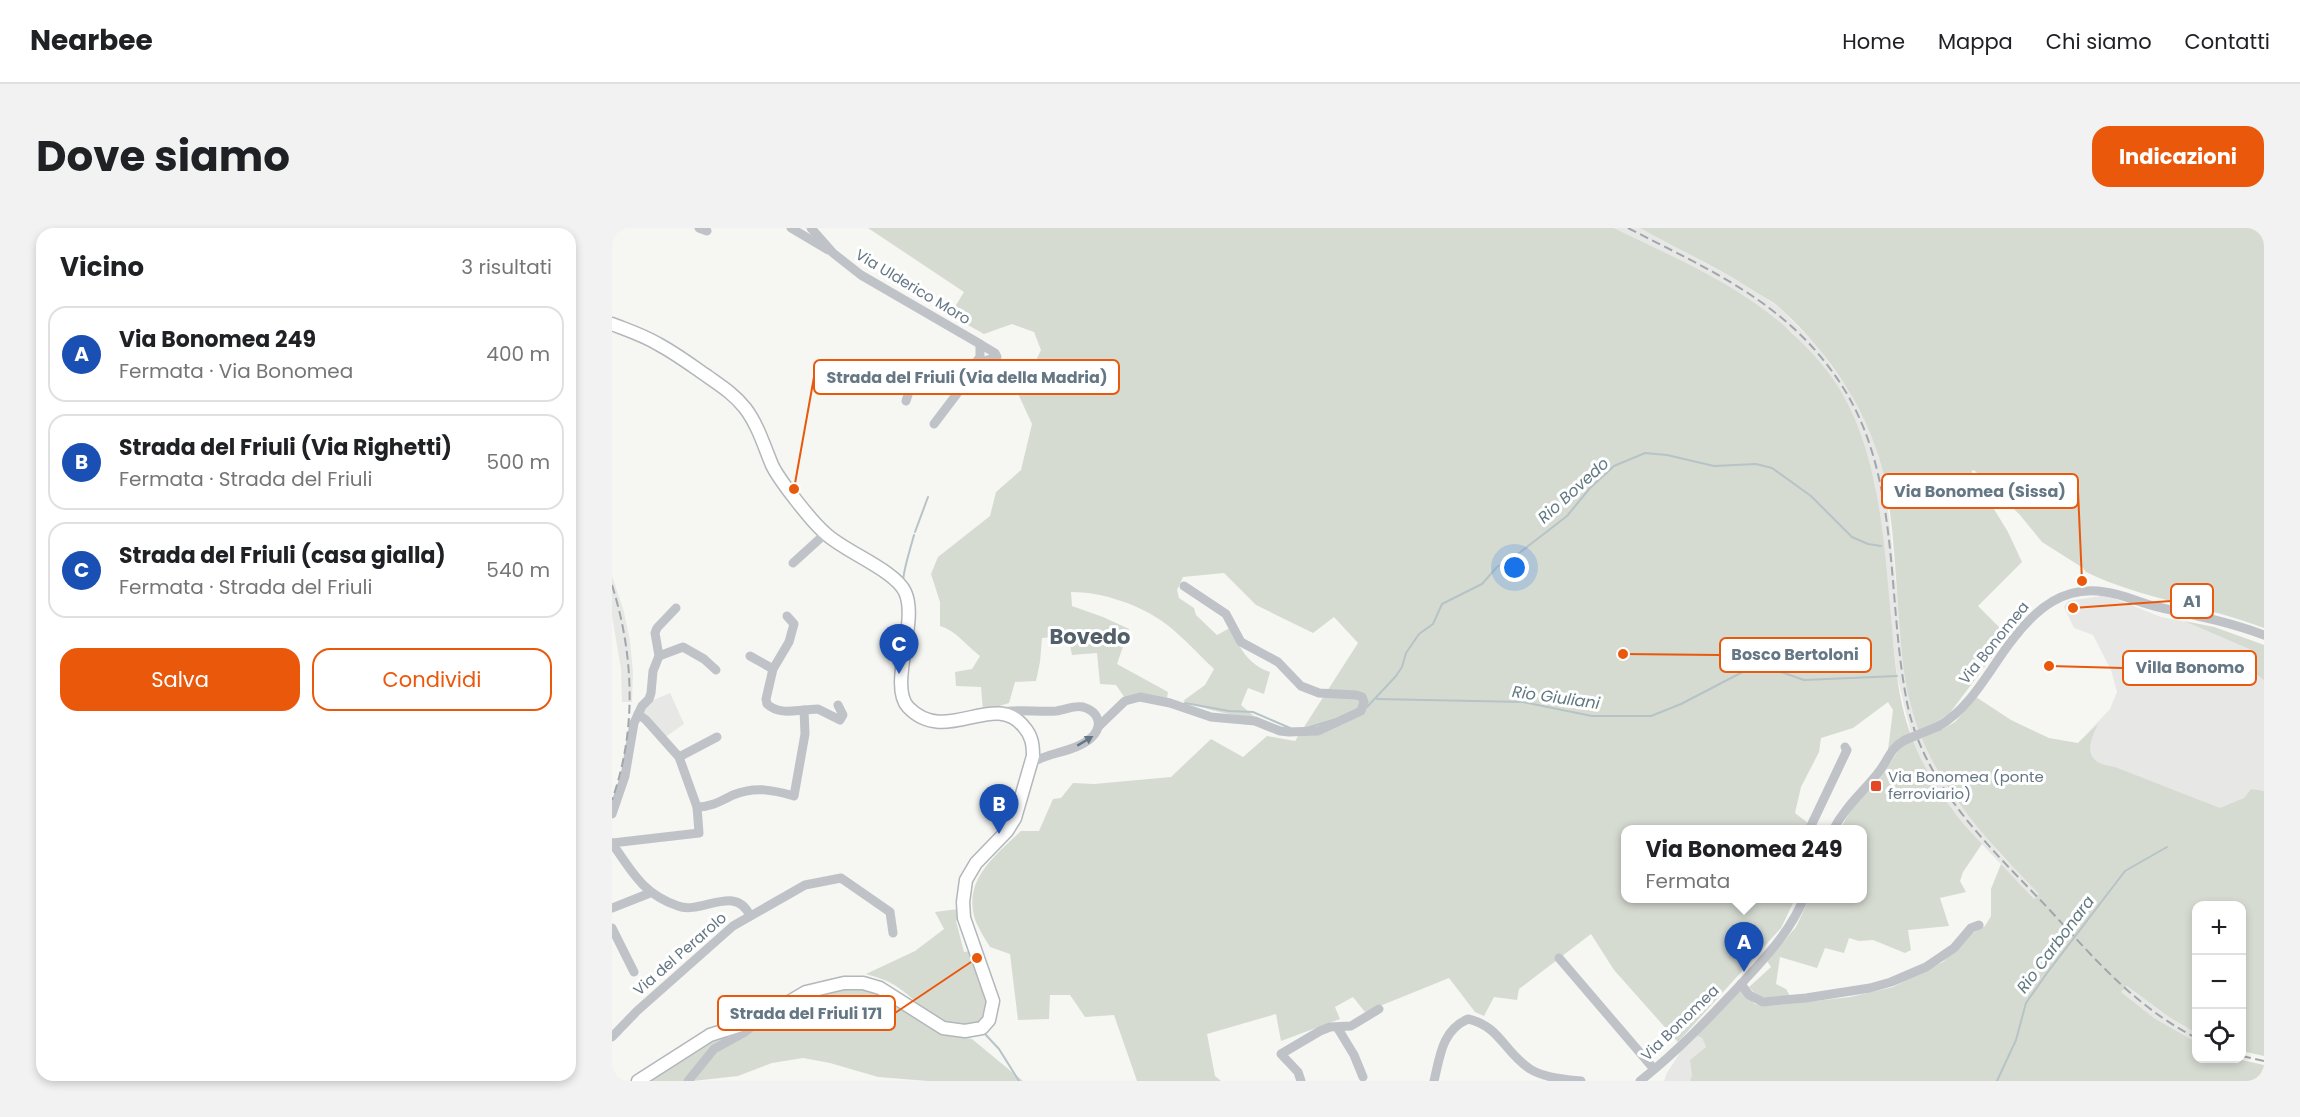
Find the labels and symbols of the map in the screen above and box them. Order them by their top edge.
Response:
street label: Via Ulderico Moro [852,244,975,329]
callout: Strada del Friuli (Via della Madria) [814,360,1119,394]
text: Strada del Friuli (Via della Madria) [826,366,1108,389]
water label: Rio Bovedo [1533,452,1614,529]
callout: Via Bonomea (Sissa) [1882,474,2078,508]
text: Via Bonomea (Sissa) [1894,480,2066,503]
your location [1500,553,1529,582]
callout: A1 [2171,584,2213,618]
text: A1 [2183,590,2201,613]
street label: Via Bonomea [1954,597,2034,688]
district label: Bovedo [1050,622,1130,651]
pin: C [880,624,918,674]
callout: Bosco Bertoloni [1720,638,1871,672]
text: Bosco Bertoloni [1731,643,1859,666]
callout: Villa Bonomo [2123,651,2256,685]
text: Villa Bonomo [2136,656,2244,679]
water label: Rio Giuliani [1511,680,1602,715]
one-way arrow [1076,735,1093,746]
place label: Via Bonomea (ponte ferroviario) [1888,766,2044,804]
marker: Via Bonomea (ponte ferroviario) [1869,779,1883,793]
pin: B [980,784,1018,834]
water label: Rio Carbonara [2011,891,2100,998]
street label: Via del Perarolo [629,907,731,1000]
pin: A [1724,922,1764,972]
street label: Via Bonomea [1636,980,1723,1065]
callout: Strada del Friuli 171 [718,996,895,1030]
text: Strada del Friuli 171 [730,1002,882,1025]

